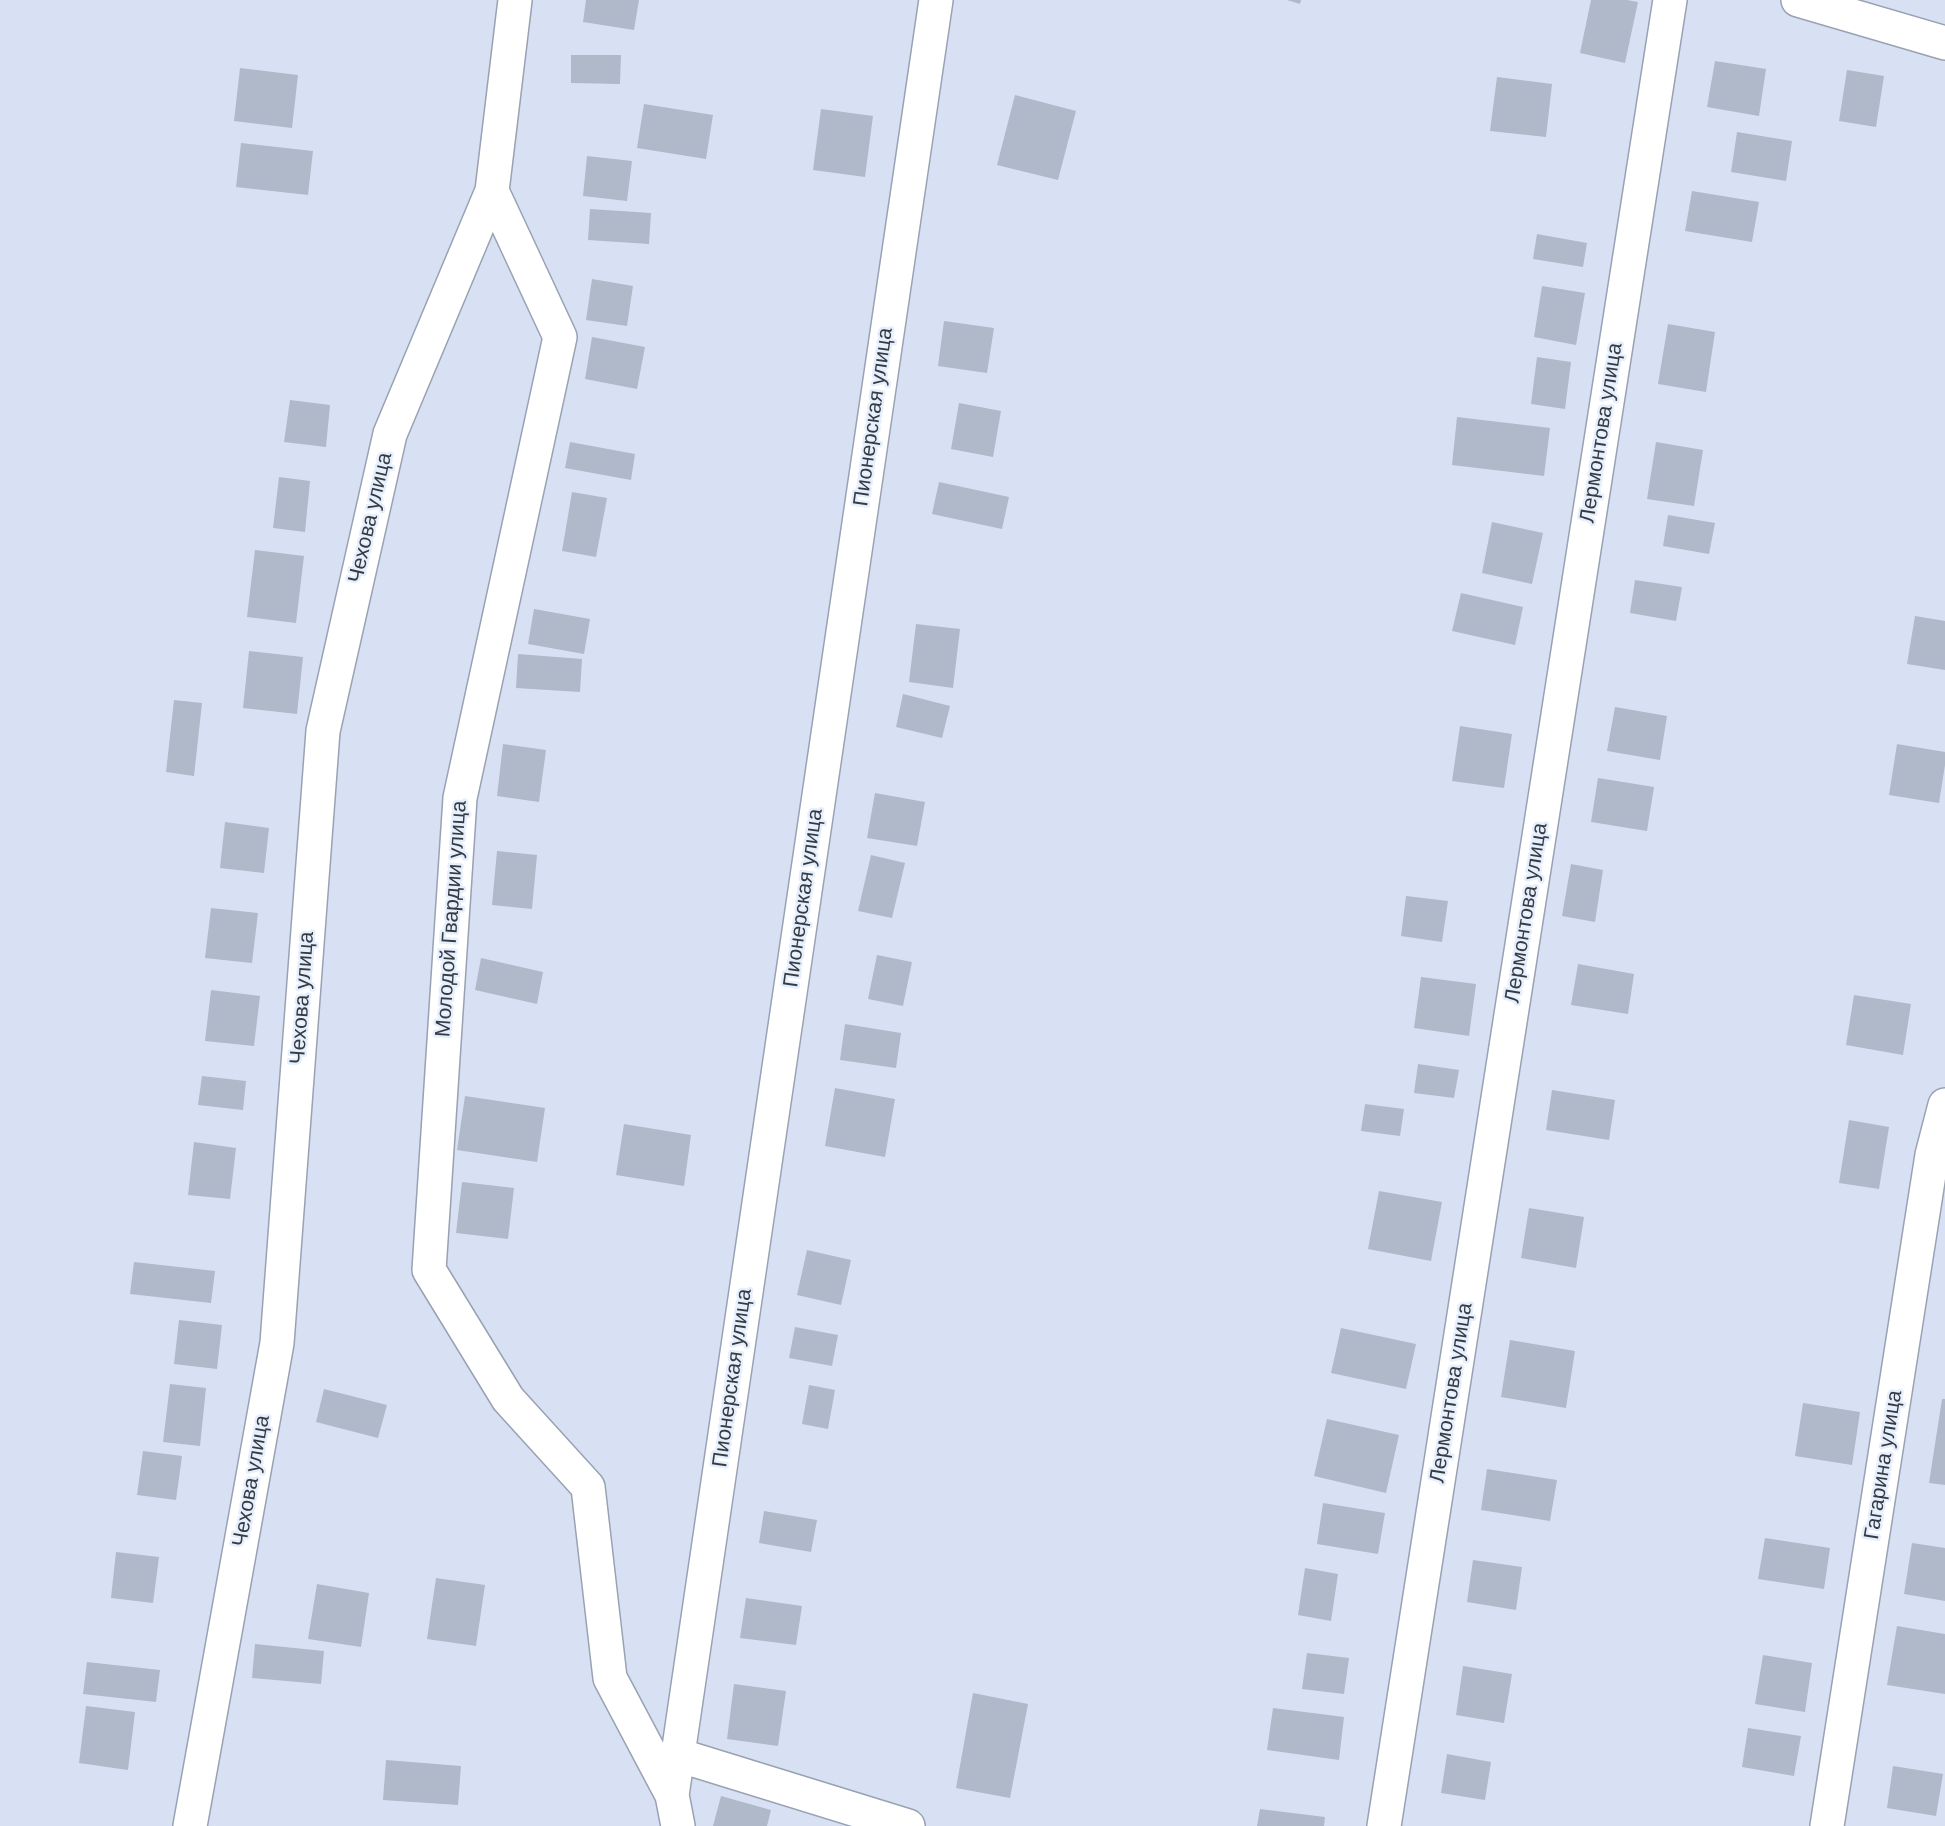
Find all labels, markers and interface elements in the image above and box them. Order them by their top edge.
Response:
street label: Пионерская улица [849,326,899,508]
street label: Лермонтова улица [1575,341,1629,525]
street label: Чехова улица [344,450,398,586]
street label: Молодой Гвардии улица [431,800,473,1038]
street label: Пионерская улица [779,807,829,989]
street label: Лермонтова улица [1500,821,1554,1005]
street label: Чехова улица [286,931,320,1065]
street label: Пионерская улица [708,1287,758,1469]
street label: Лермонтова улица [1425,1301,1479,1485]
street label: Гагарина улица [1860,1389,1908,1541]
street label: Чехова улица [228,1413,276,1549]

